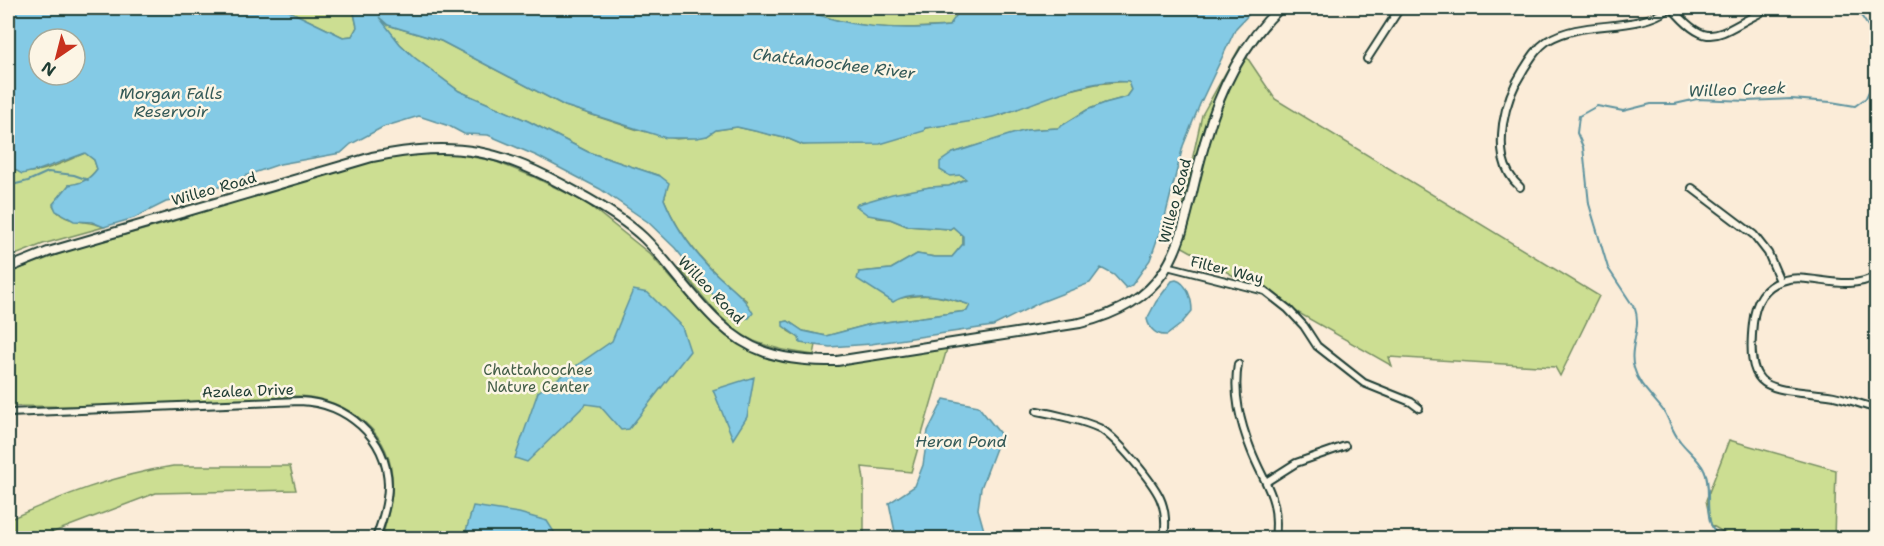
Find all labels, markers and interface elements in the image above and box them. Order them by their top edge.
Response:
north arrow [27,27,87,87]
water label: Chattahoochee River [751,43,917,84]
text: N [37,57,60,81]
water label: Willeo Creek [1688,77,1786,102]
water label: Morgan Falls Reservoir [119,83,223,122]
street label: Willeo Road [1154,156,1196,246]
street label: Willeo Road [169,167,259,211]
street label: Filter Way [1188,251,1266,289]
street label: Willeo Road [673,252,749,329]
park label: Chattahoochee Nature Center [483,360,593,397]
street label: Azalea Drive [202,379,294,403]
water label: Heron Pond [915,431,1007,452]

